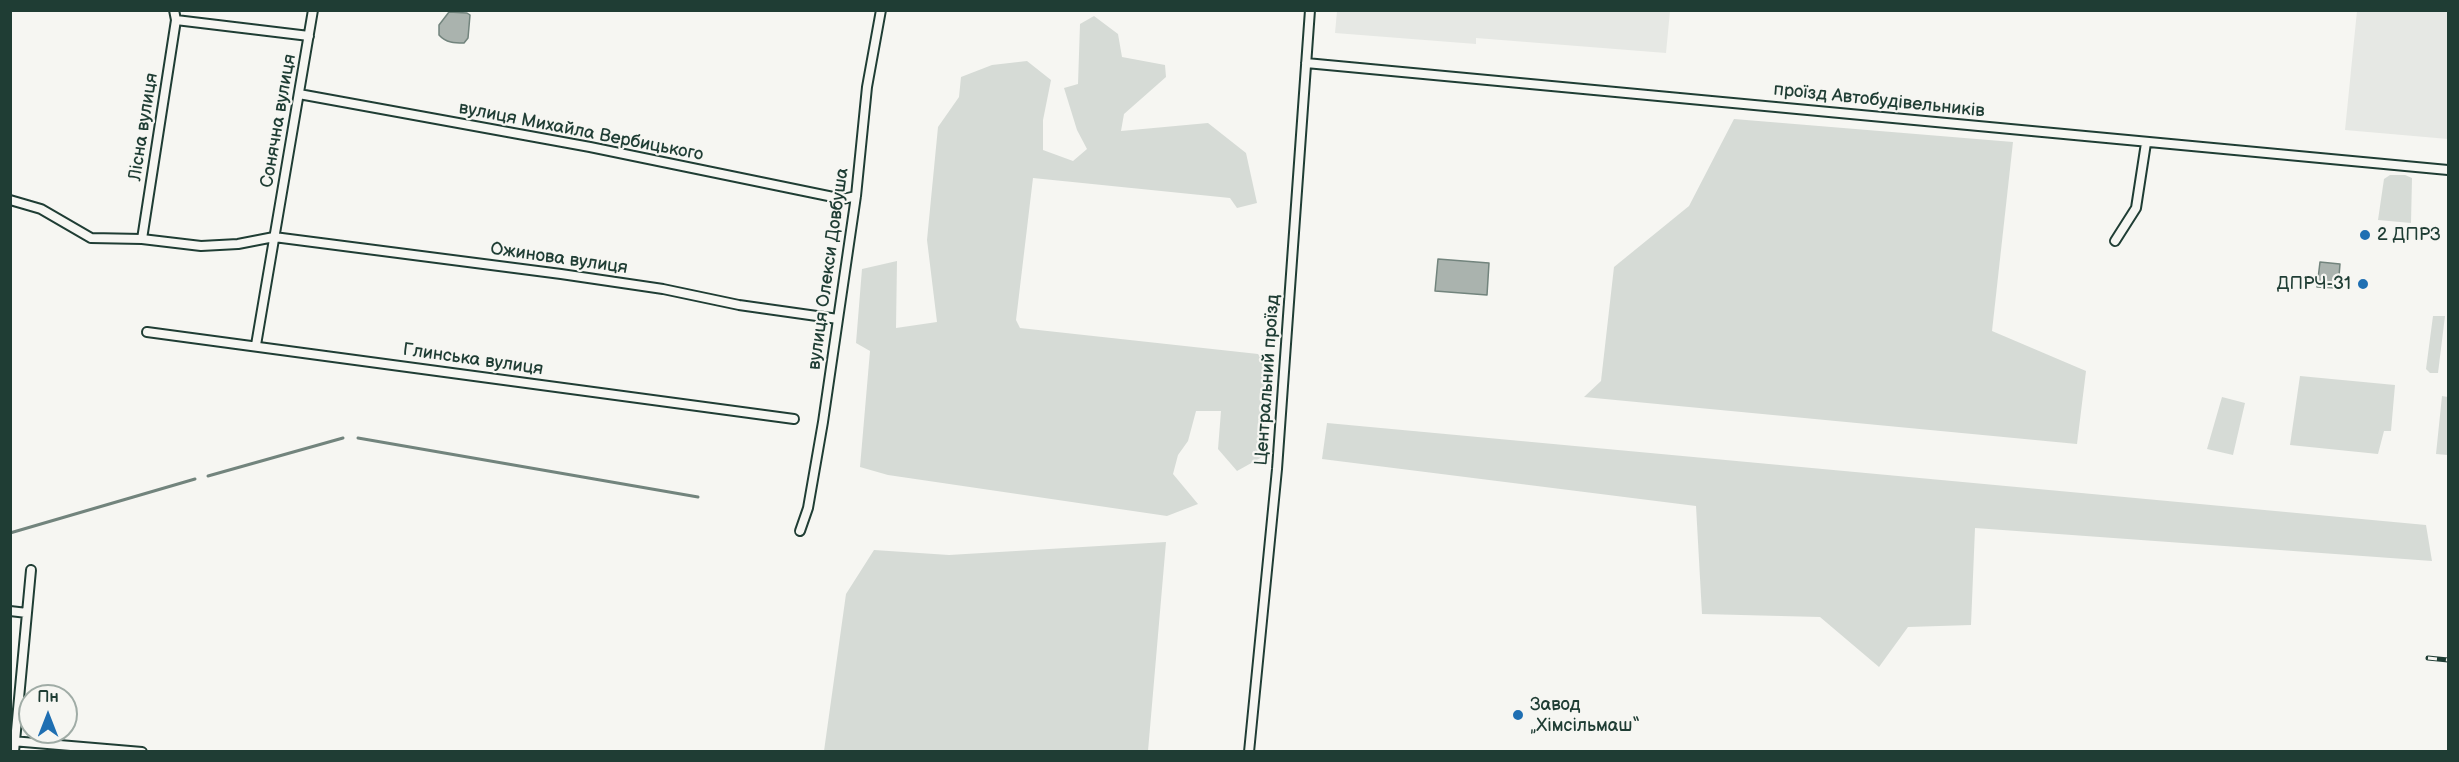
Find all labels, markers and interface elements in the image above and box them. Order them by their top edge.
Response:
street label: Сонячна вулиця [257,52,301,190]
street label: Лісна вулиця [125,71,163,183]
street label: проїзд Автобудівельників [1772,79,1986,123]
street label: вулиця Михайла Вербицького [457,98,705,166]
street label: вулиця Олекси Довбуша [804,167,854,371]
place label: 2 ДПРЗ [2377,224,2441,246]
marker: 2 ДПРЗ [2358,228,2372,242]
street label: Ожинова вулиця [489,239,629,279]
place label: ДПРЧ-31 [2277,273,2351,295]
marker: ДПРЧ-31 [2356,277,2370,291]
street label: Центральний проїзд [1251,294,1285,466]
street label: Глинська вулиця [401,339,545,381]
north arrow [18,684,78,744]
text: Пн [37,688,59,707]
place label: Завод „Хімсільмаш“ [1530,694,1640,736]
marker: Завод „Хімсільмаш“ [1511,708,1525,722]

